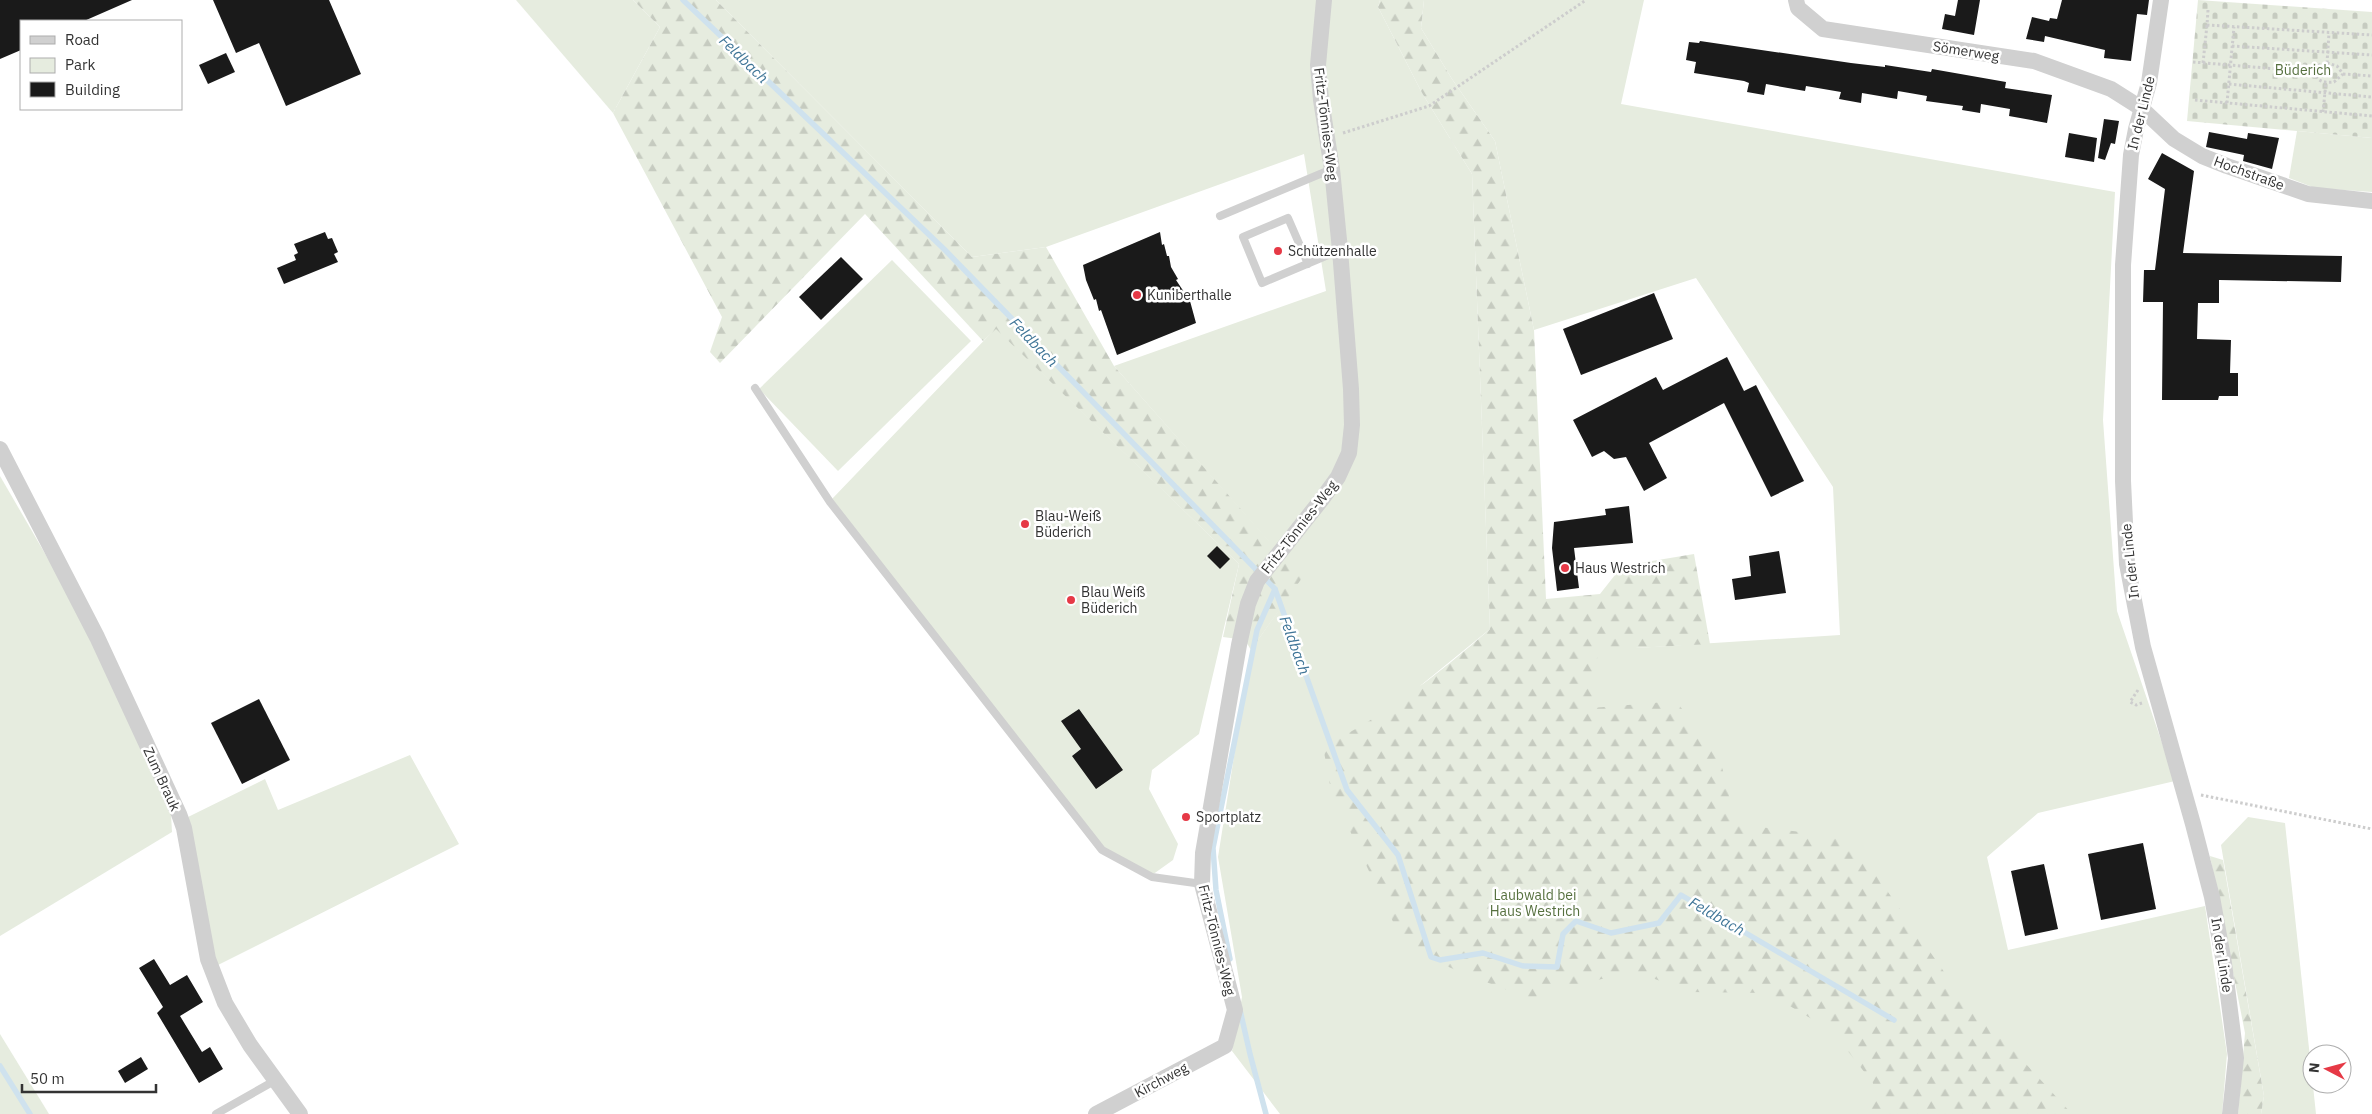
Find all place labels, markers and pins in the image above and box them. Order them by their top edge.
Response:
place label: Schützenhalle [1288,242,1377,260]
marker: Schützenhalle [1272,245,1284,257]
place label: Kuniberthalle [1147,286,1232,304]
marker: Kuniberthalle [1131,289,1143,301]
place label: Blau-Weiß Büderich [1035,507,1101,541]
marker: Blau-Weiß Büderich [1019,518,1031,530]
place label: Haus Westrich [1575,559,1666,577]
marker: Haus Westrich [1559,562,1571,574]
place label: Blau Weiß Büderich [1081,583,1145,617]
marker: Blau Weiß Büderich [1065,594,1077,606]
place label: Sportplatz [1196,808,1262,826]
marker: Sportplatz [1180,811,1192,823]

